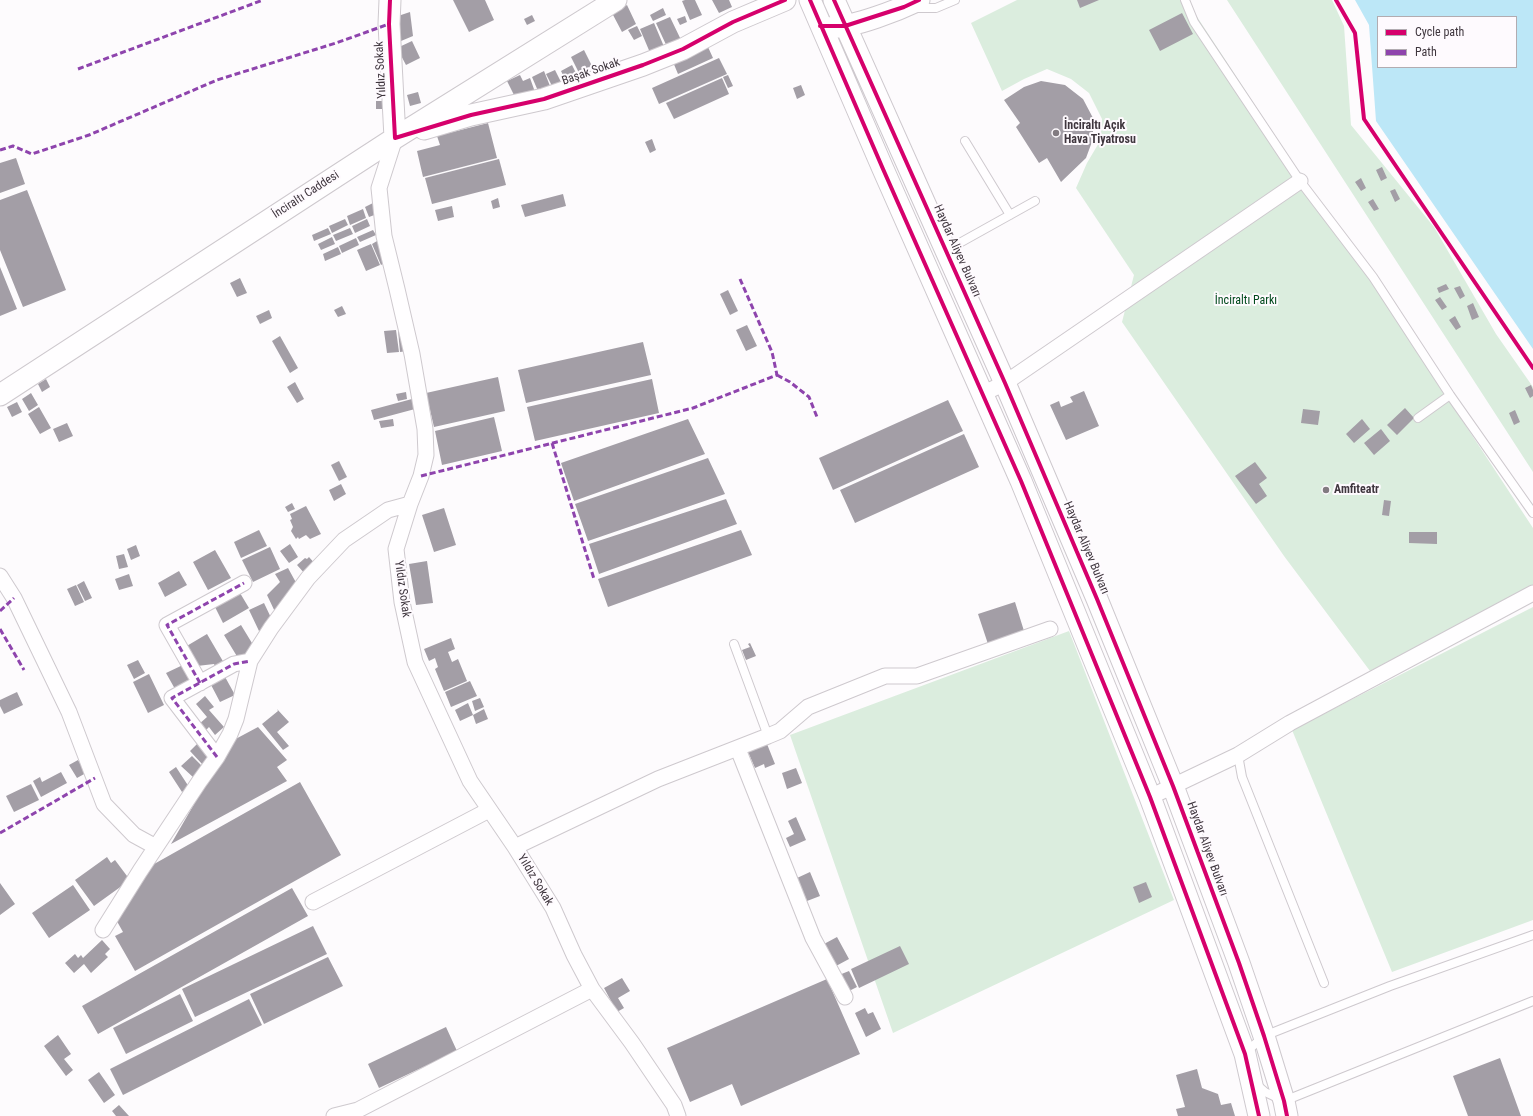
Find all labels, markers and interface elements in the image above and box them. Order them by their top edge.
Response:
legend [1377,16,1517,68]
text: Cycle path [1415,25,1464,39]
street label: Yıldız Sokak [372,41,390,99]
text: Path [1415,45,1437,59]
street label: Başak Sokak [560,55,622,89]
place label: İnciraltı Açık Hava Tiyatrosu [1064,119,1136,147]
marker: İnciraltı Açık Hava Tiyatrosu [1051,128,1061,138]
street label: İnciraltı Caddesi [270,168,342,222]
street label: Haydar Aliyev Bulvarı [930,203,984,299]
park label: İnciraltı Parkı [1215,294,1277,308]
place label: Amfiteatr [1334,483,1379,497]
marker: Amfiteatr [1321,485,1331,495]
street label: Haydar Aliyev Bulvarı [1060,499,1112,597]
street label: Yıldız Sokak [391,560,413,618]
street label: Haydar Aliyev Bulvarı [1183,800,1231,898]
street label: Yıldız Sokak [514,852,556,908]

